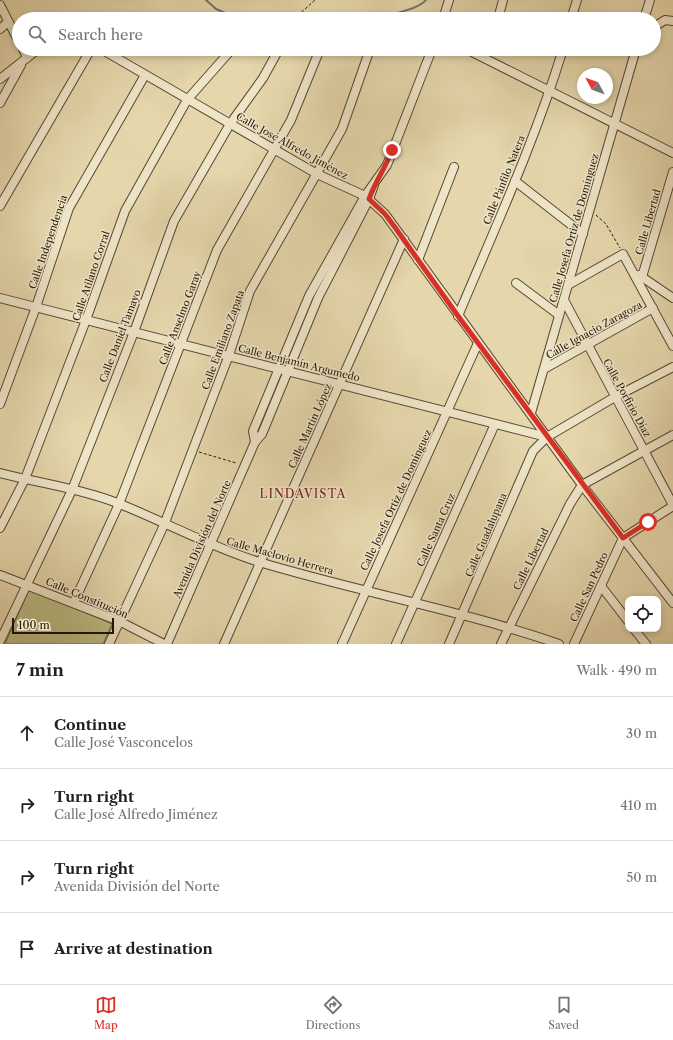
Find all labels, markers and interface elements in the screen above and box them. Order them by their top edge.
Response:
search box [12,12,661,56]
icon: search [26,23,48,45]
text: Search here [58,25,143,44]
north arrow [577,68,613,104]
street label: Calle José Alfredo Jiménez [234,110,350,182]
street label: Calle Pánfilo Natera [480,133,528,227]
route end [383,141,401,159]
street label: Calle Josefa Ortiz de Domínguez [546,152,602,304]
street label: Calle Libertad [632,188,664,256]
street label: Calle Independencia [26,193,70,291]
street label: Calle Atilano Corral [69,229,113,323]
street label: Calle Anselmo Garay [156,269,204,367]
street label: Calle Daniel Tamayo [96,288,144,384]
street label: Calle Emiliano Zapata [199,288,247,392]
street label: Calle Ignacio Zaragoza [544,298,645,362]
street label: Calle Benjamín Argumedo [237,342,361,384]
street label: Calle Porfirio Díaz [600,356,654,440]
street label: Calle Martín López [285,381,335,471]
street label: Calle Josefa Ortiz de Domínguez [357,427,435,573]
street label: Avenida División del Norte [170,478,234,601]
district label: LINDAVISTA [260,486,347,501]
street label: Calle Guadalupana [462,490,510,579]
street label: Calle Santa Cruz [414,491,458,569]
route start [639,513,657,531]
street label: Calle Libertad [510,526,552,592]
street label: Calle Maclovio Herrera [225,534,336,578]
street label: Calle San Pedro [567,550,611,624]
street label: Calle Constitución [44,575,131,622]
map controls [625,596,661,632]
button: locate [625,596,661,632]
scale bar [12,616,114,635]
text: 100 m [18,618,50,632]
text: 7 min [16,660,64,680]
text: Walk · 490 m [576,662,657,678]
text: Continue [54,715,126,734]
icon: ahead [16,722,38,744]
text: 30 m [626,725,657,741]
text: Calle José Vasconcelos [54,734,193,750]
text: Turn right [54,787,134,806]
icon: right [16,794,38,816]
text: 410 m [620,797,657,813]
text: Calle José Alfredo Jiménez [54,806,218,822]
text: Turn right [54,859,134,878]
icon: right [16,866,38,888]
text: 50 m [626,869,657,885]
text: Avenida División del Norte [54,878,220,894]
icon: arrive [16,938,38,960]
text: Arrive at destination [54,939,213,958]
tab: Map [94,994,118,1032]
tab: Directions [306,994,360,1032]
tab: Saved [548,994,579,1032]

